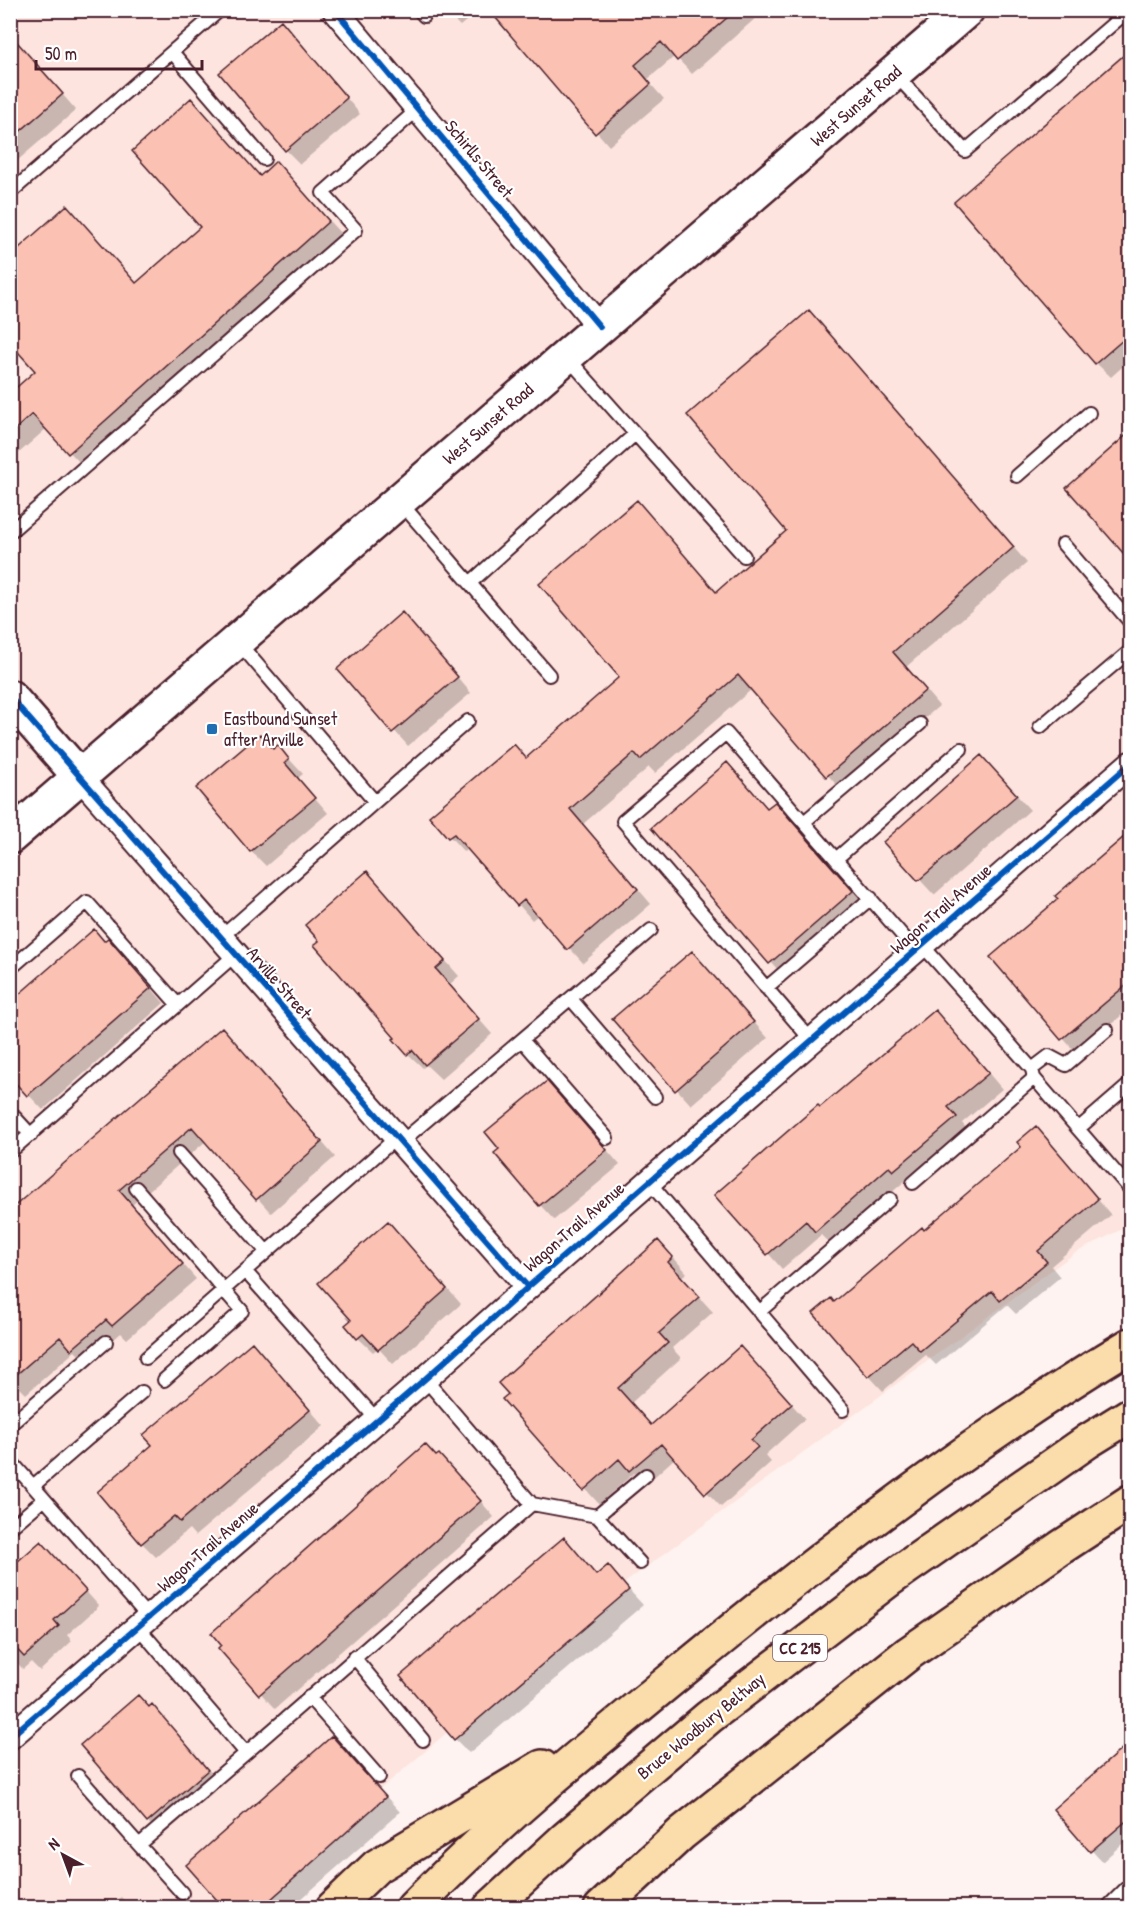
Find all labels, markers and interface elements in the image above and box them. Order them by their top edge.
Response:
scale bar [36,33,202,71]
text: 50 m [45,41,77,66]
street label: West Sunset Road [805,59,907,152]
street label: Schirlls Street [439,114,520,204]
street label: West Sunset Road [437,377,539,470]
place label: Eastbound Sunset after Arville [224,706,338,752]
marker: Eastbound Sunset after Arville [205,722,219,736]
street label: Wagon Trail Avenue [885,858,997,960]
street label: Arville Street [241,941,318,1025]
street label: Wagon Trail Avenue [518,1176,630,1278]
street label: Wagon Trail Avenue [152,1496,264,1598]
road number: CC 215 [773,1635,827,1661]
street label: Bruce Woodbury Beltway [632,1666,770,1785]
north arrow [33,1825,93,1885]
text: N [43,1832,64,1855]

